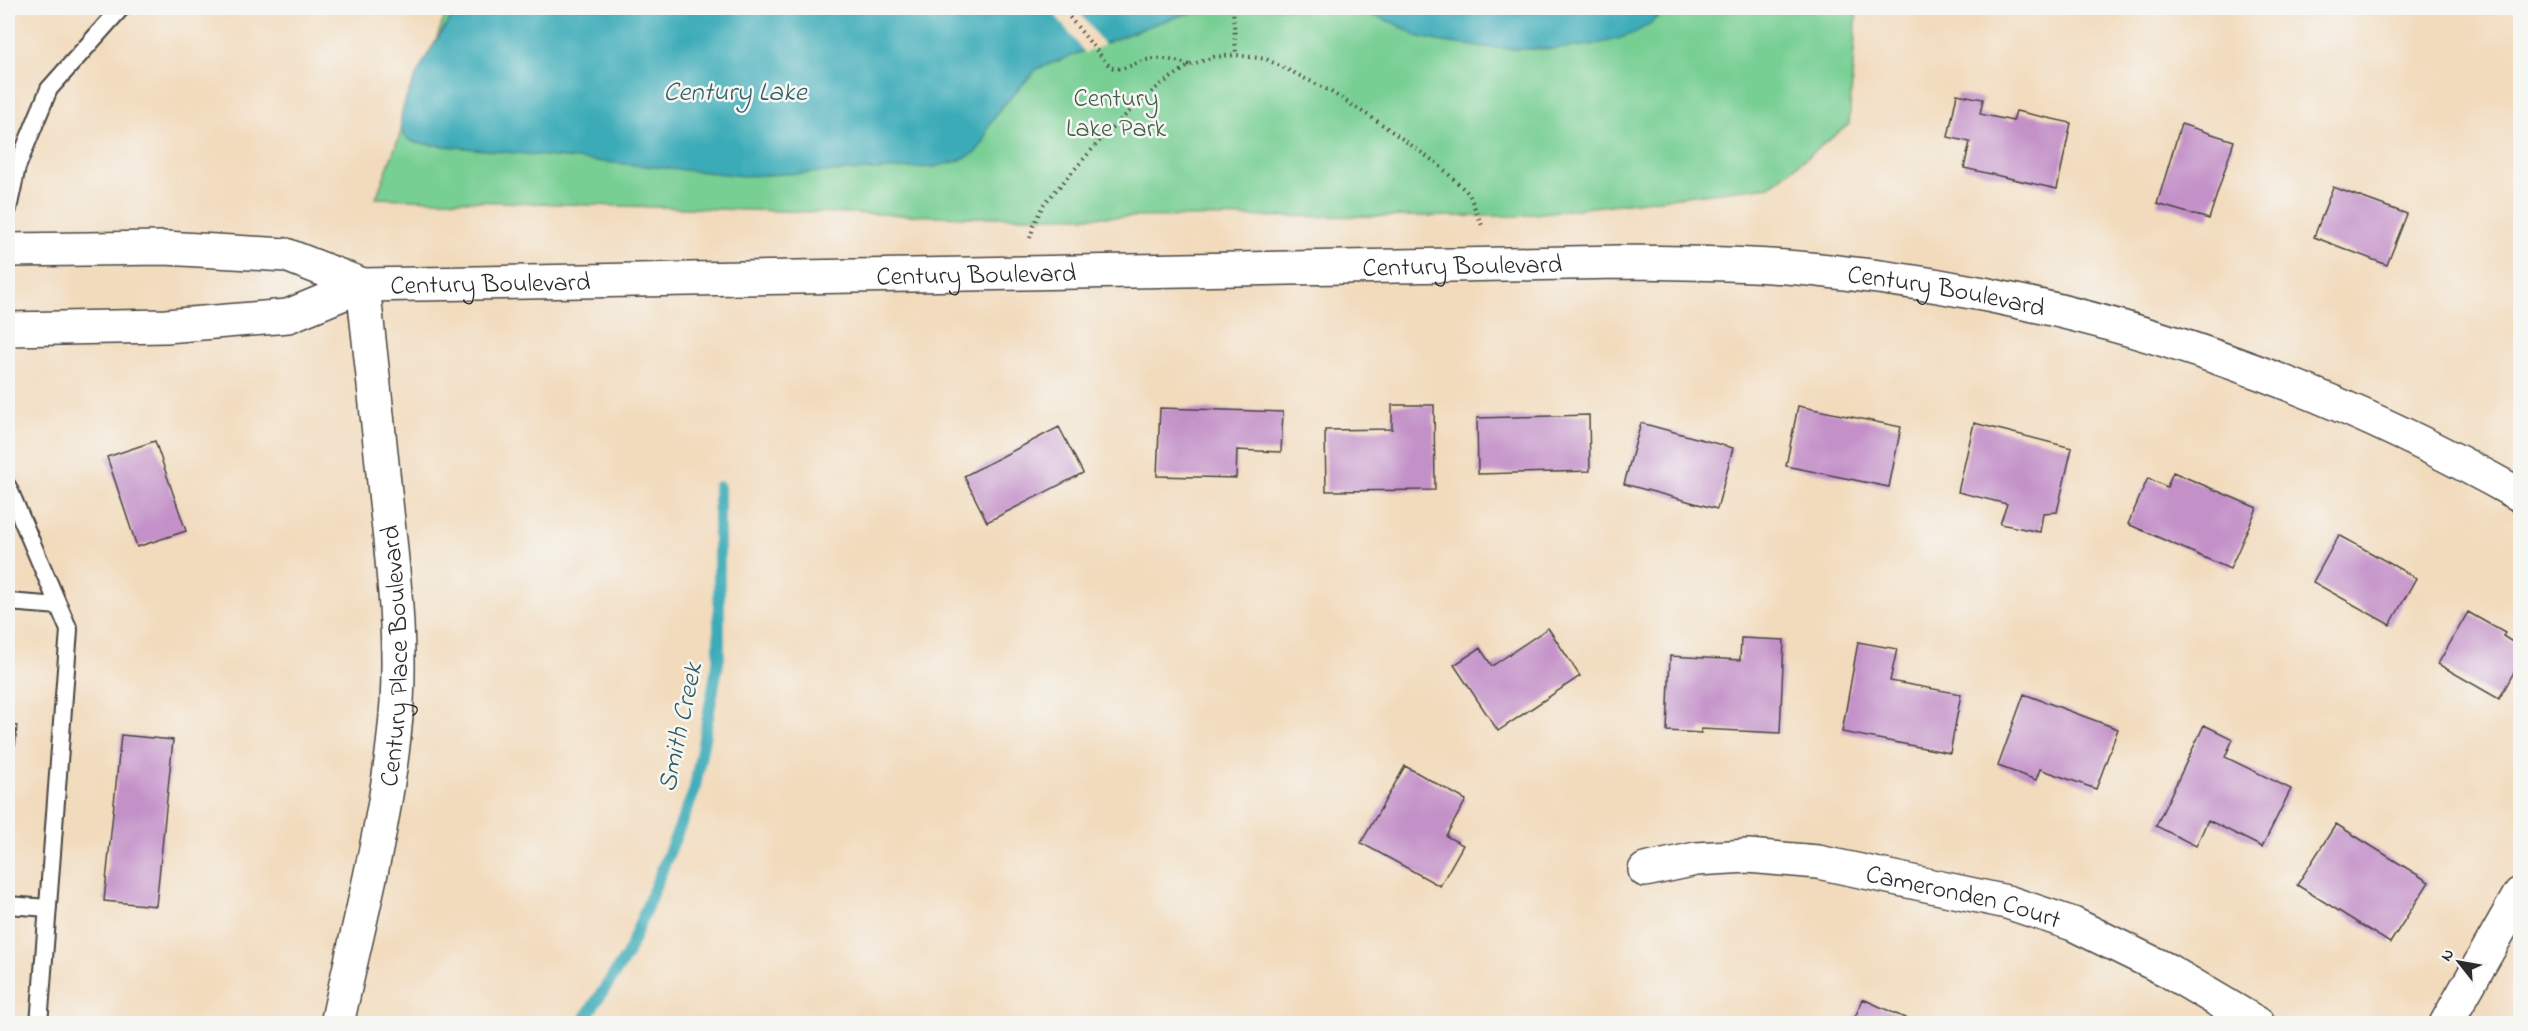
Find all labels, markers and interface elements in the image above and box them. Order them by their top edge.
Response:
water label: Century Lake [663,74,809,113]
park label: Century Lake Park [1066,81,1167,149]
street label: Century Boulevard [1362,247,1563,289]
street label: Century Boulevard [876,256,1077,298]
street label: Century Boulevard [1845,257,2049,329]
street label: Century Boulevard [390,265,591,306]
street label: Century Place Boulevard [372,523,420,789]
water label: Smith Creek [649,658,714,796]
street label: Cameronden Court [1862,857,2066,941]
north arrow [2429,932,2489,992]
text: N [2435,944,2461,966]

